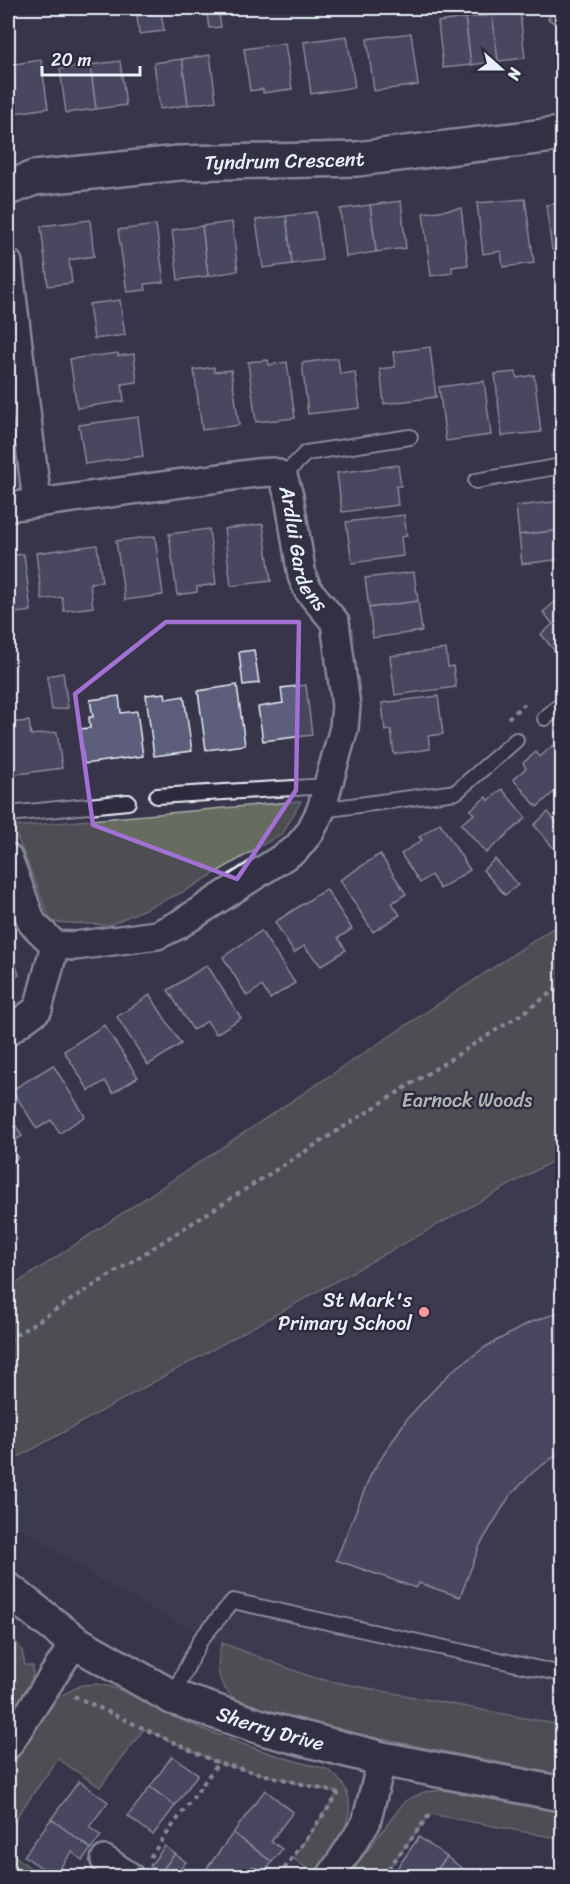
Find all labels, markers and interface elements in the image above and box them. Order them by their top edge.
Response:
scale bar [42,39,140,77]
north arrow [471,39,531,99]
text: 20 m [51,44,91,76]
text: N [499,63,530,85]
street label: Tyndrum Crescent [204,141,367,180]
street label: Ardlui Gardens [269,480,337,620]
park label: Earnock Woods [402,1083,533,1118]
place label: St Mark's Primary School [278,1283,413,1341]
marker: St Mark's Primary School [417,1305,431,1319]
street label: Sherry Drive [212,1696,328,1761]

